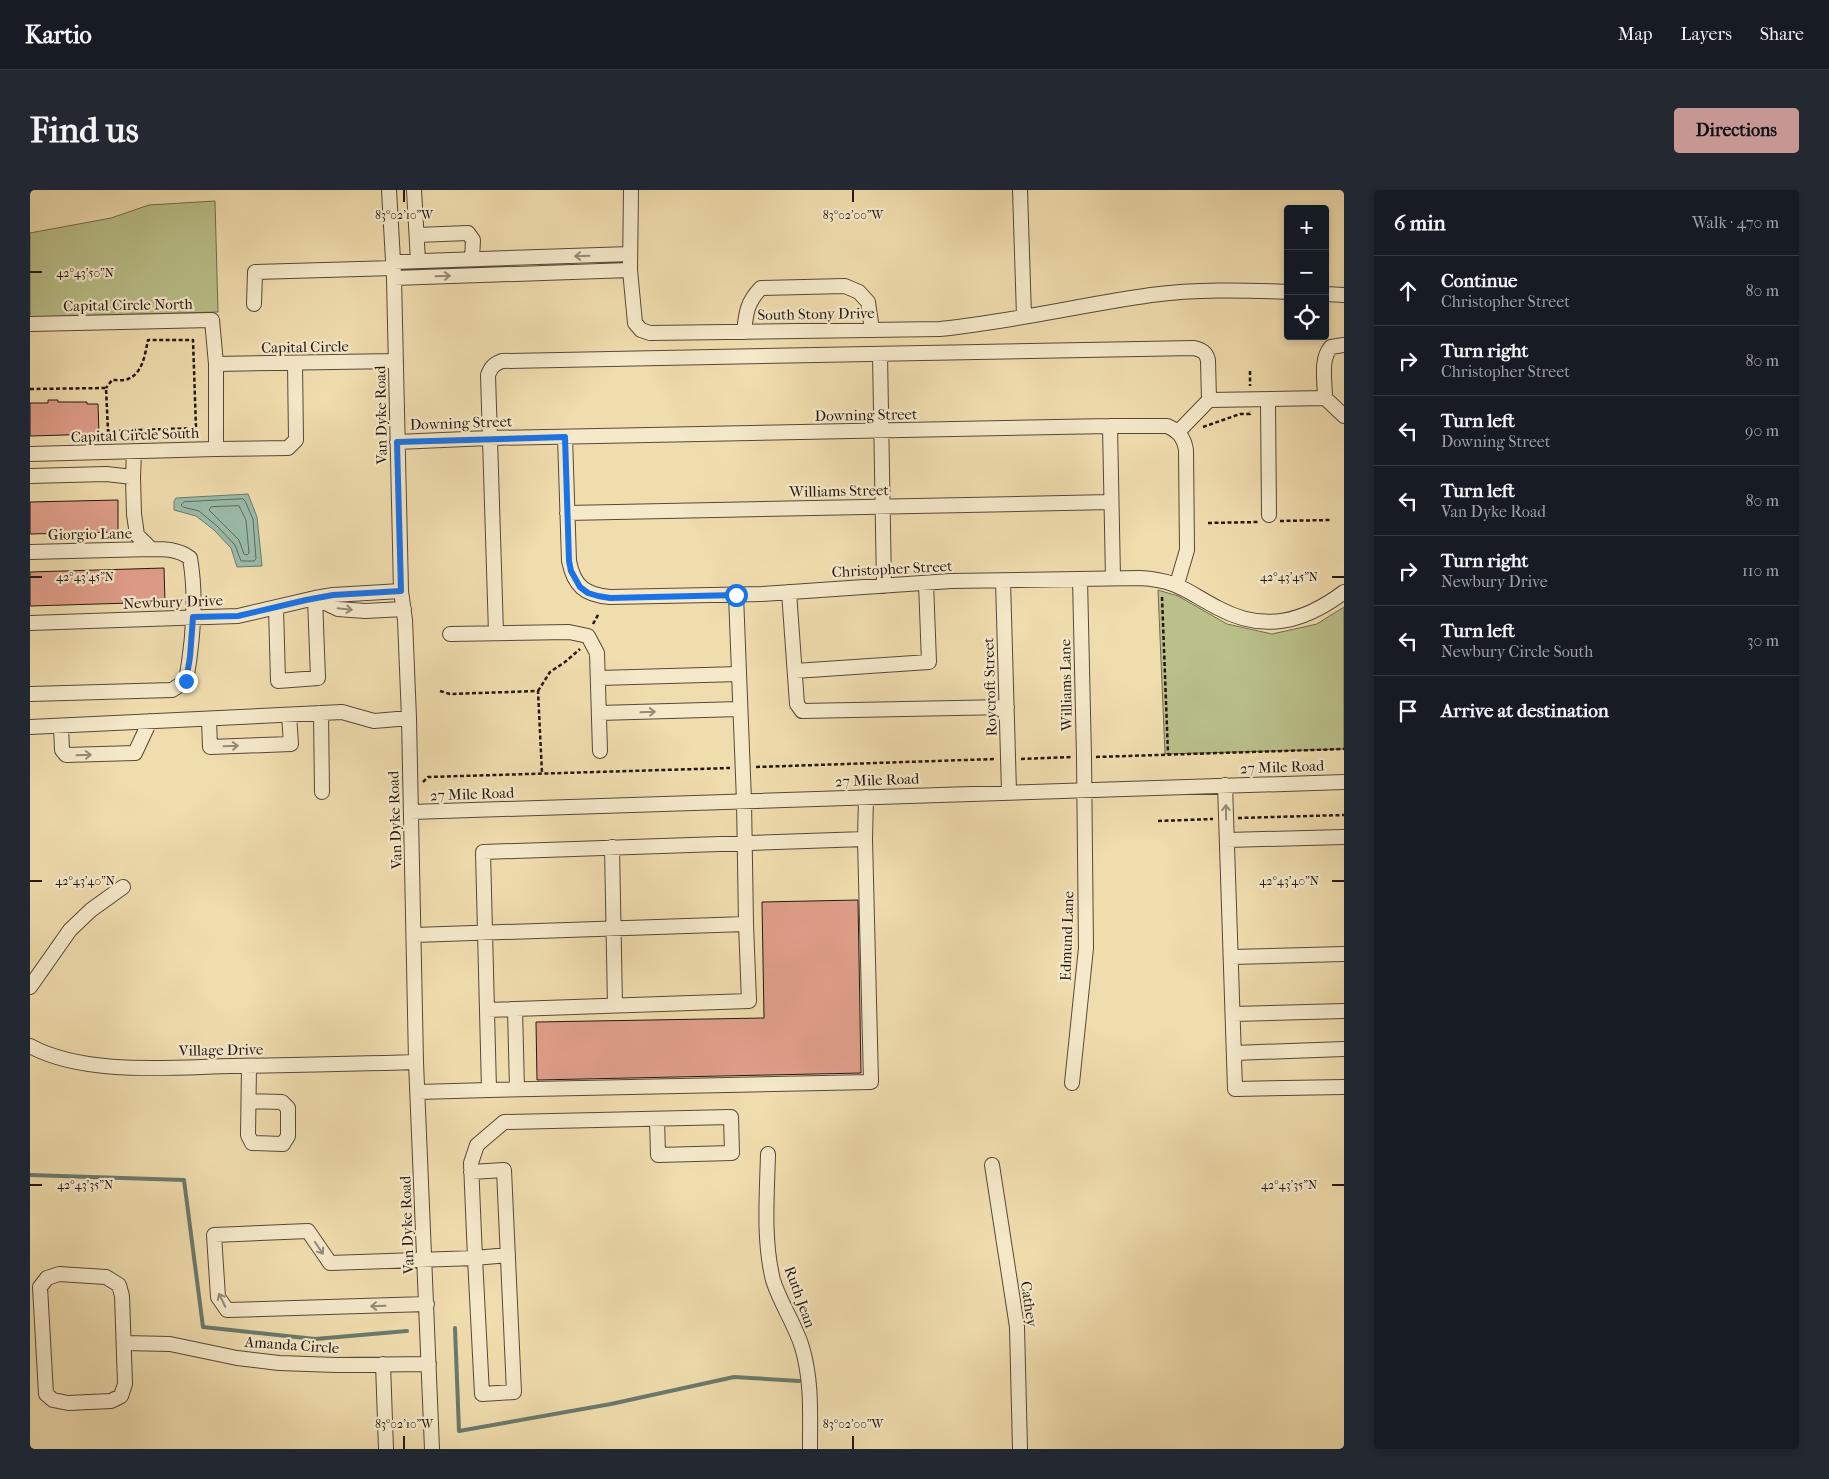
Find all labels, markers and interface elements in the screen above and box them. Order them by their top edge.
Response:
text: Kartio [25,21,92,49]
text: Map [1618,24,1652,45]
text: Layers [1680,24,1732,45]
text: Share [1760,24,1804,45]
button: Directions [1674,108,1799,153]
text: Find us [30,110,139,151]
map controls [1284,205,1329,340]
button: + [1284,205,1329,250]
text: 83°02'10"W [375,208,434,222]
text: 83°02'00"W [823,208,884,222]
text: 6 min [1394,211,1446,235]
text: Walk · 470 m [1692,213,1779,232]
button: − [1284,250,1329,295]
one-way arrow [574,251,590,260]
text: 42°43'50"N [56,266,114,280]
text: Continue [1441,270,1517,292]
one-way arrow [434,271,450,281]
icon: ahead [1394,277,1422,305]
text: 80 m [1745,281,1779,300]
text: Christopher Street [1441,292,1570,311]
street label: Capital Circle North [63,295,194,315]
button: locate [1284,295,1329,340]
street label: South Stony Drive [757,304,875,324]
street label: Capital Circle [261,337,350,357]
text: Turn right [1441,340,1528,362]
icon: right [1394,347,1422,375]
text: 80 m [1745,351,1779,370]
text: Christopher Street [1441,362,1570,381]
street label: Van Dyke Road [371,365,391,465]
street label: Downing Street [815,405,918,425]
text: Turn left [1441,410,1515,432]
street label: Downing Street [409,412,513,434]
icon: left [1394,417,1422,445]
text: 90 m [1745,421,1779,440]
street label: Capital Circle South [70,424,200,446]
text: Downing Street [1441,432,1550,451]
text: Turn left [1441,480,1515,502]
street label: Williams Street [788,481,890,501]
icon: left [1394,487,1422,515]
text: 80 m [1745,491,1779,510]
text: Van Dyke Road [1441,502,1546,521]
street label: Giorgio Lane [48,524,133,544]
text: Turn right [1441,550,1528,572]
street label: Christopher Street [831,557,953,581]
icon: right [1394,557,1422,585]
text: 110 m [1742,561,1779,580]
text: 42°43'45"N [56,570,114,584]
text: 42°43'45"N [1260,570,1318,584]
text: Newbury Drive [1441,572,1548,591]
route start [725,584,748,607]
street label: Newbury Drive [123,591,224,613]
one-way arrow [337,604,353,614]
text: Turn left [1441,620,1515,642]
icon: left [1394,627,1422,655]
text: 30 m [1747,631,1779,650]
street label: Roycroft Street [979,637,1001,737]
street label: Williams Lane [1056,638,1076,732]
text: Newbury Circle South [1441,642,1593,661]
route end [175,670,198,693]
icon: arrive [1394,697,1422,725]
text: Arrive at destination [1441,700,1609,722]
one-way arrow [640,707,656,716]
one-way arrow [222,742,238,751]
one-way arrow [75,750,91,759]
street label: 27 Mile Road [1240,757,1325,777]
street label: Van Dyke Road [384,770,406,871]
street label: 27 Mile Road [835,770,920,790]
street label: 27 Mile Road [430,784,515,804]
one-way arrow [1221,805,1231,821]
text: 42°43'40"N [55,874,115,888]
text: 42°43'40"N [1259,874,1319,888]
street label: Edmund Lane [1056,890,1078,981]
street label: Village Drive [177,1040,264,1060]
street label: Van Dyke Road [396,1175,418,1276]
text: 42°43'35"N [57,1178,113,1192]
text: 42°43'35"N [1261,1178,1317,1192]
one-way arrow [314,1241,325,1255]
street label: Ruth Jean [781,1264,820,1331]
street label: Cathey [1017,1280,1041,1329]
one-way arrow [217,1292,227,1307]
one-way arrow [370,1301,386,1310]
street label: Amanda Circle [243,1333,341,1357]
text: 83°02'10"W [375,1417,434,1431]
text: 83°02'00"W [823,1417,884,1431]

